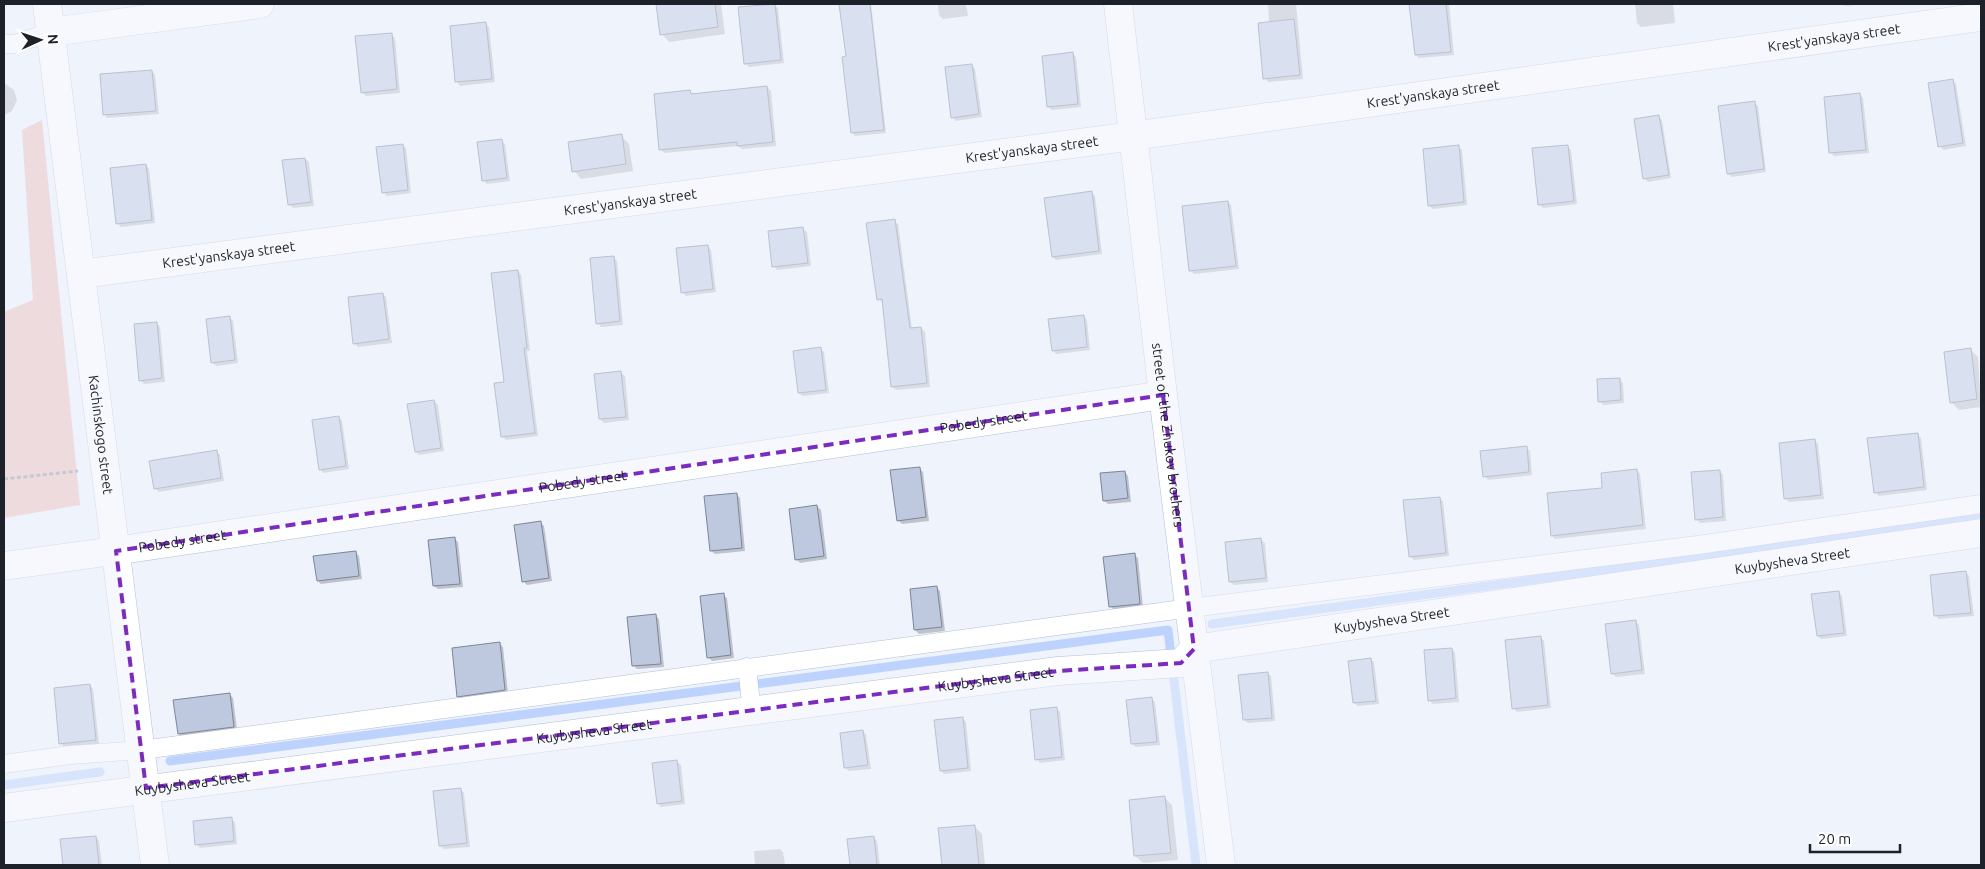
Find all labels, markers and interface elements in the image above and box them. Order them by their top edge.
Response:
north arrow [15,15,65,65]
street label: Krest'yanskaya street [1767,20,1902,55]
text: N [45,34,61,45]
street label: Krest'yanskaya street [1366,77,1501,111]
street label: Krest'yanskaya street [964,133,1100,166]
street label: Krest'yanskaya street [563,185,698,219]
street label: Krest'yanskaya street [161,238,297,271]
street label: street of the Zhukov brothers [1149,342,1187,528]
street label: Kachinskogo street [86,374,116,496]
street label: Pobedy street [939,407,1029,436]
street label: Pobedy street [538,467,628,496]
street label: Pobedy street [137,526,228,555]
street label: Kuybysheva Street [1734,544,1851,577]
street label: Kuybysheva Street [1333,603,1451,636]
street label: Kuybysheva Street [937,664,1055,695]
street label: Kuybysheva Street [535,716,653,747]
street label: Kuybysheva Street [134,768,252,799]
scale bar [1810,822,1900,854]
text: 20 m [1818,830,1851,847]

